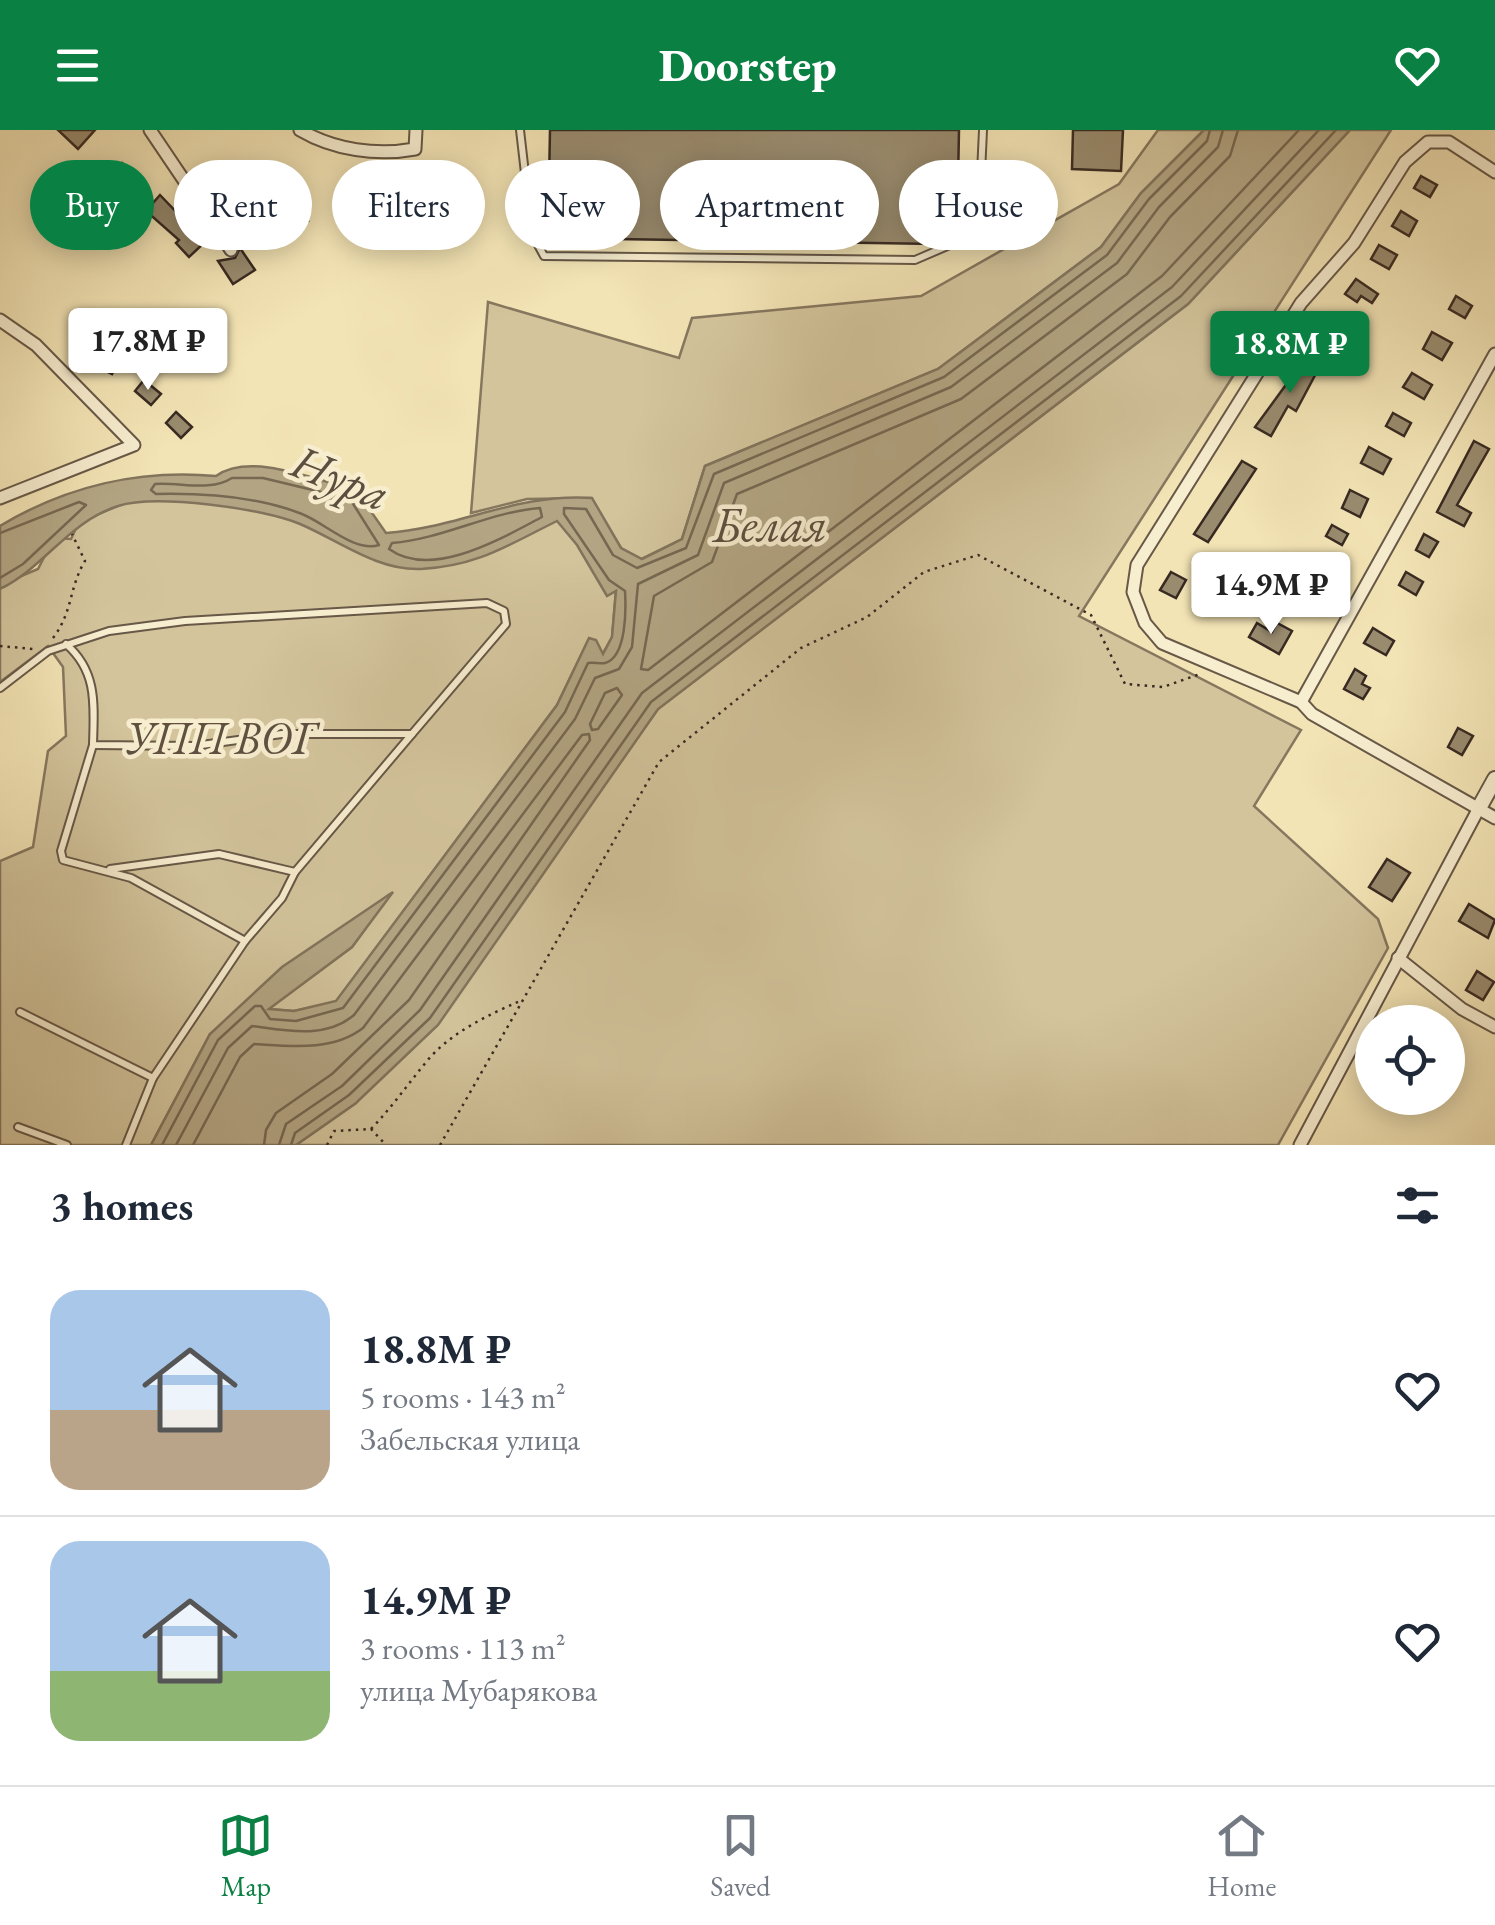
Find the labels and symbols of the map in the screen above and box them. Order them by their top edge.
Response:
pin: 17.8M ₽ [56,308,240,393]
pin: 18.8M ₽ [1198,311,1382,396]
water label: Нура [282,429,399,524]
water label: Белая [712,493,827,555]
pin: 14.9M ₽ [1179,552,1363,637]
park label: УПП ВОГ [125,708,321,766]

